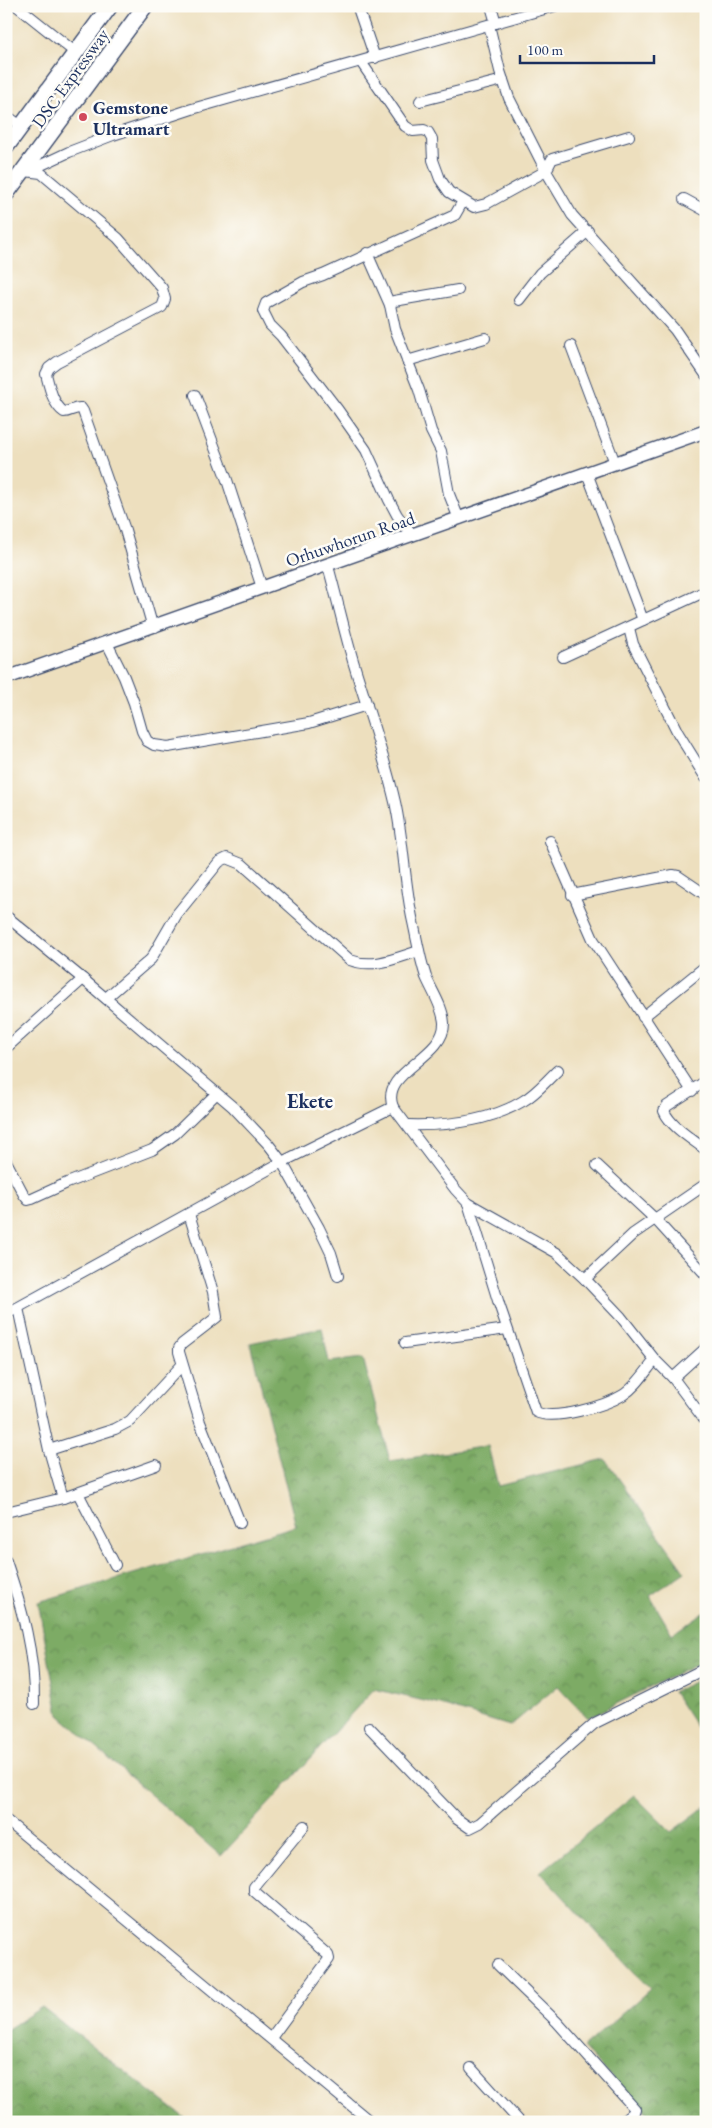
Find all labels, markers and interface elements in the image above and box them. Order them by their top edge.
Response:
street label: DSC Expressway [26,24,114,132]
scale bar [520,32,653,64]
text: 100 m [527,40,564,59]
place label: Gemstone Ultramart [93,96,170,140]
marker: Gemstone Ultramart [77,111,89,123]
street label: Orhuwhorun Road [282,506,419,572]
district label: Ekete [287,1088,333,1114]

